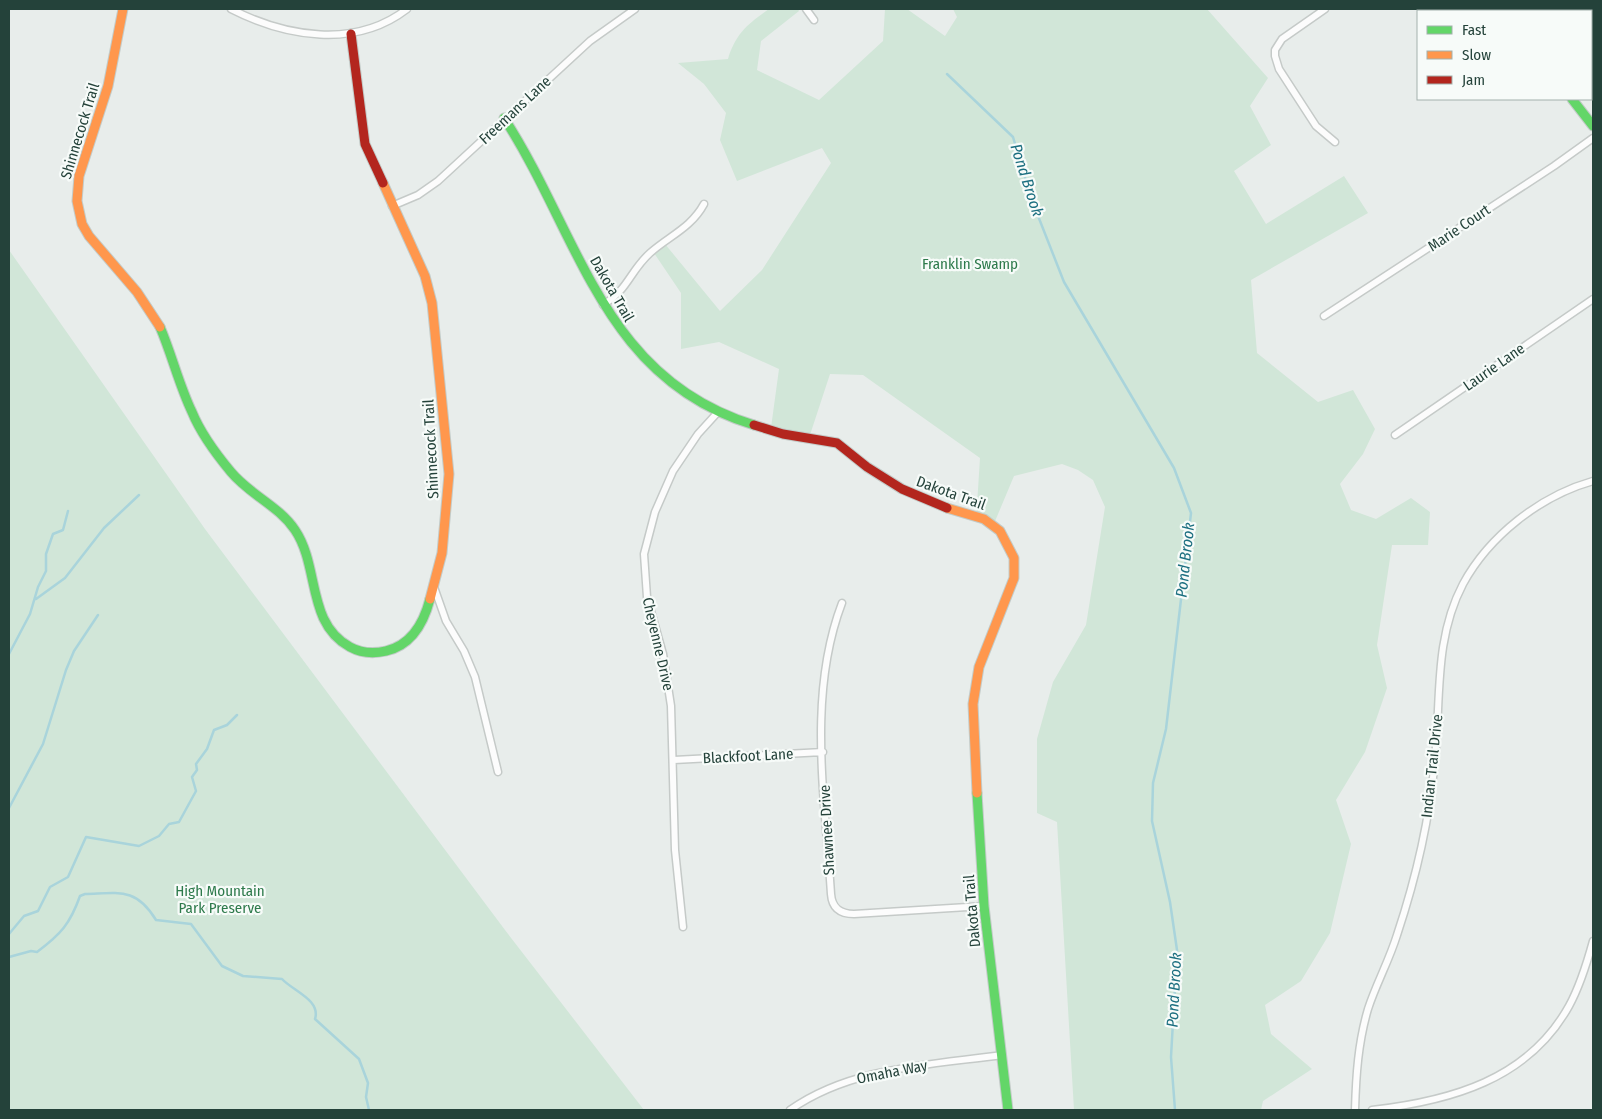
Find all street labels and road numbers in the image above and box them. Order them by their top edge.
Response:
street label: Freemans Lane [475,72,555,148]
street label: Shinnecock Trail [57,81,103,181]
street label: Marie Court [1424,201,1494,255]
street label: Dakota Trail [586,253,638,325]
street label: Laurie Lane [1460,339,1528,395]
street label: Shinnecock Trail [419,399,443,499]
street label: Dakota Trail [914,472,988,514]
street label: Cheyenne Drive [639,596,677,692]
street label: Indian Trail Drive [1418,713,1446,819]
street label: Blackfoot Lane [702,745,794,767]
street label: Shawnee Drive [816,784,838,876]
street label: Dakota Trail [960,874,984,948]
street label: Omaha Way [855,1056,929,1088]

